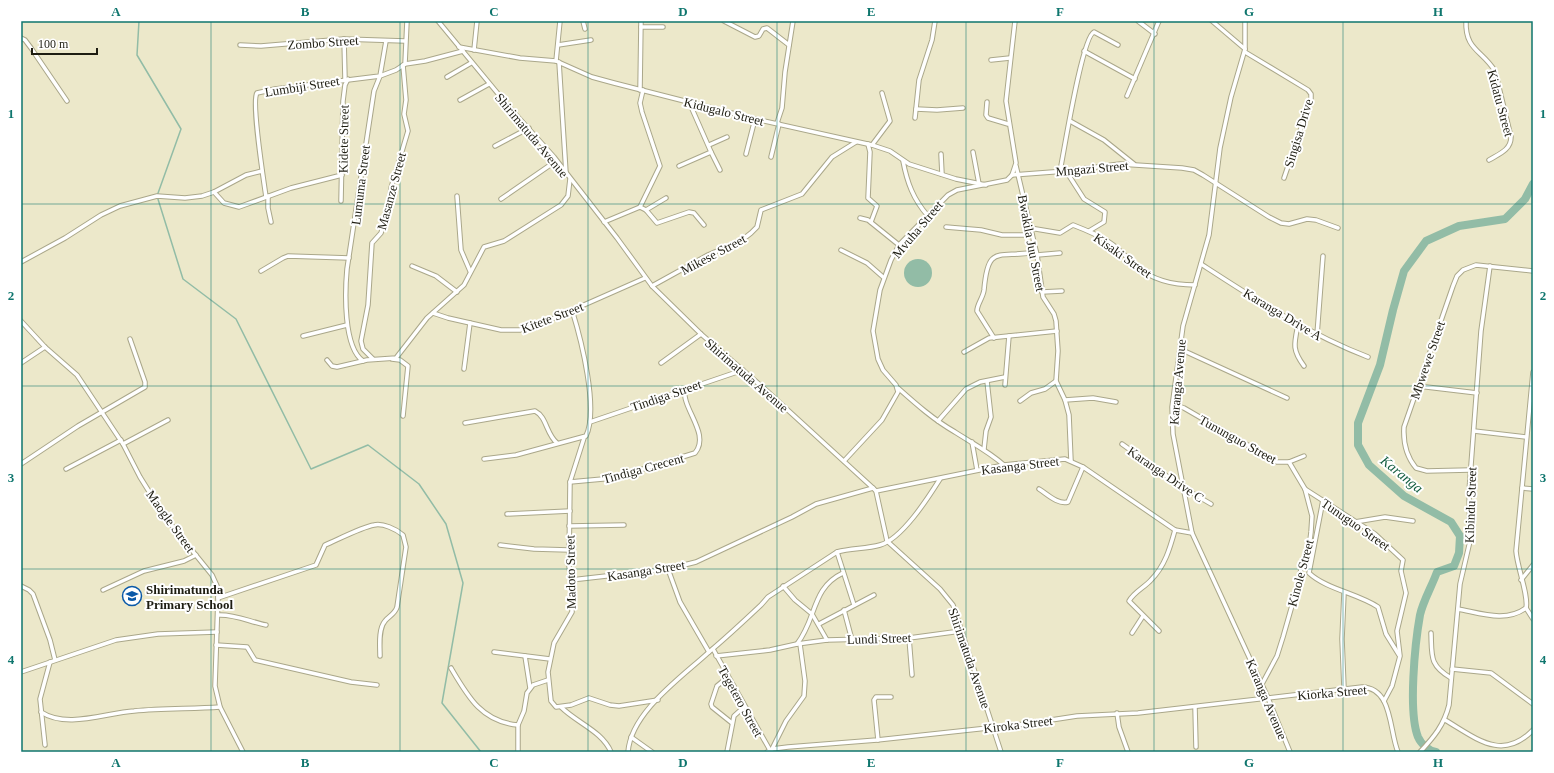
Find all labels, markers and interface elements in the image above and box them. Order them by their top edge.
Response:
text: A [111,4,121,19]
text: B [301,4,310,19]
text: C [489,4,499,19]
text: D [678,4,688,19]
text: E [867,4,875,19]
text: F [1056,4,1064,19]
text: G [1244,4,1254,19]
text: H [1433,4,1443,19]
scale bar [32,30,97,56]
street label: Zombo Street [287,33,359,52]
text: 100 m [38,37,69,51]
street label: Kidatu Street [1484,68,1517,139]
street label: Lumbiji Street [264,73,341,100]
street label: Shirimatuda Avenue [492,90,571,181]
street label: Kidugalo Street [682,94,766,129]
street label: Singisa Drive [1281,97,1316,169]
street label: Kidete Street [335,104,352,173]
text: 1 [8,106,14,121]
text: 1 [1540,106,1546,121]
street label: Lumuma Street [348,144,373,226]
street label: Masanze Street [374,150,409,232]
street label: Mngazi Street [1055,158,1130,179]
street label: Bwakila Juu Street [1015,193,1048,293]
street label: Mvuha Street [889,197,946,261]
street label: Kisaki Street [1091,230,1155,281]
street label: Mikese Street [678,231,749,278]
street label: Karanga Drive A [1241,285,1325,344]
text: 2 [8,288,14,303]
text: 2 [1540,288,1546,303]
street label: Kitete Street [519,299,586,336]
street label: Mbwewe Street [1407,319,1448,401]
street label: Shirimatuda Avenue [702,335,792,416]
street label: Karanga Avenue [1166,338,1189,426]
street label: Tindiga Street [629,376,704,415]
street label: Tununguo Street [1196,412,1280,467]
street label: Karanga Drive C [1125,443,1207,505]
street label: Tindiga Crecent [601,450,686,487]
water label: Karanga [1377,452,1426,496]
street label: Kasanga Street [980,453,1060,478]
street label: Kibindu Street [1462,466,1479,543]
text: 3 [8,470,15,485]
text: 3 [1540,470,1547,485]
street label: Maogle Street [143,487,198,556]
street label: Tunuguo Street [1319,495,1393,554]
street label: Madoto Street [562,534,579,609]
street label: Kinole Street [1284,538,1317,608]
street label: Kasanga Street [606,557,686,584]
place label: Shirimatunda Primary School [146,582,233,612]
school or university icon: Shirimatunda Primary School [121,585,143,607]
street label: Shirimatuda Avenue [945,606,994,711]
street label: Lundi Street [846,630,912,647]
text: 4 [8,652,15,667]
text: 4 [1540,652,1547,667]
street label: Karanga Avenue [1243,657,1290,742]
street label: Tegetero Street [715,663,766,740]
street label: Kiorka Street [1297,682,1368,703]
street label: Kiroka Street [983,713,1054,736]
text: A [111,755,121,770]
text: B [301,755,310,770]
text: C [489,755,499,770]
text: D [678,755,688,770]
text: E [867,755,875,770]
text: F [1056,755,1064,770]
text: G [1244,755,1254,770]
text: H [1433,755,1443,770]

